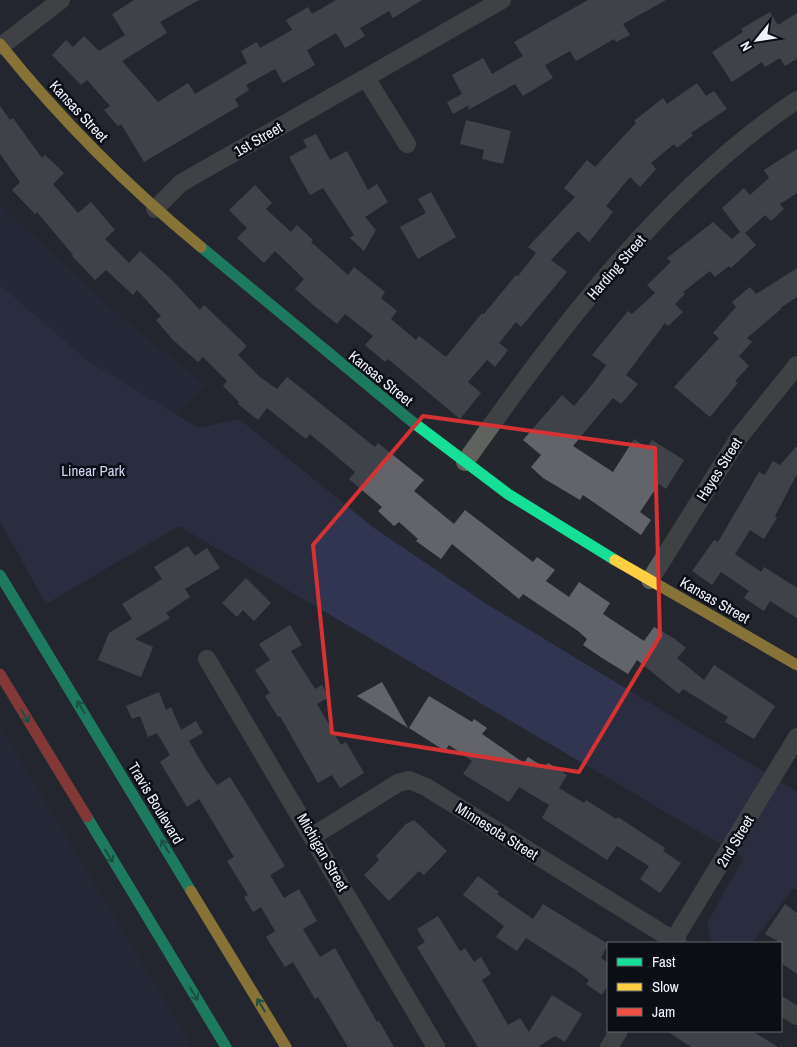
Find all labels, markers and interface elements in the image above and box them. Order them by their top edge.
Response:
north arrow [732,15,782,65]
text: N [736,38,756,55]
street label: Kansas Street [45,76,113,147]
street label: 1st Street [230,116,287,161]
street label: Harding Street [582,229,651,304]
street label: Kansas Street [344,346,418,411]
street label: Hayes Street [691,433,747,505]
park label: Linear Park [61,460,126,481]
street label: Kansas Street [676,572,754,629]
one-way arrow [75,701,85,715]
one-way arrow [21,709,31,723]
street label: Travis Boulevard [123,758,189,848]
street label: Minnesota Street [452,797,543,865]
street label: Michigan Street [292,809,354,895]
street label: 2nd Street [711,811,759,871]
one-way arrow [160,840,170,854]
one-way arrow [104,848,114,862]
legend [607,942,782,1032]
text: Fast [652,951,676,972]
text: Slow [652,976,679,997]
one-way arrow [188,987,199,1001]
one-way arrow [256,999,266,1013]
text: Jam [652,1001,675,1022]

